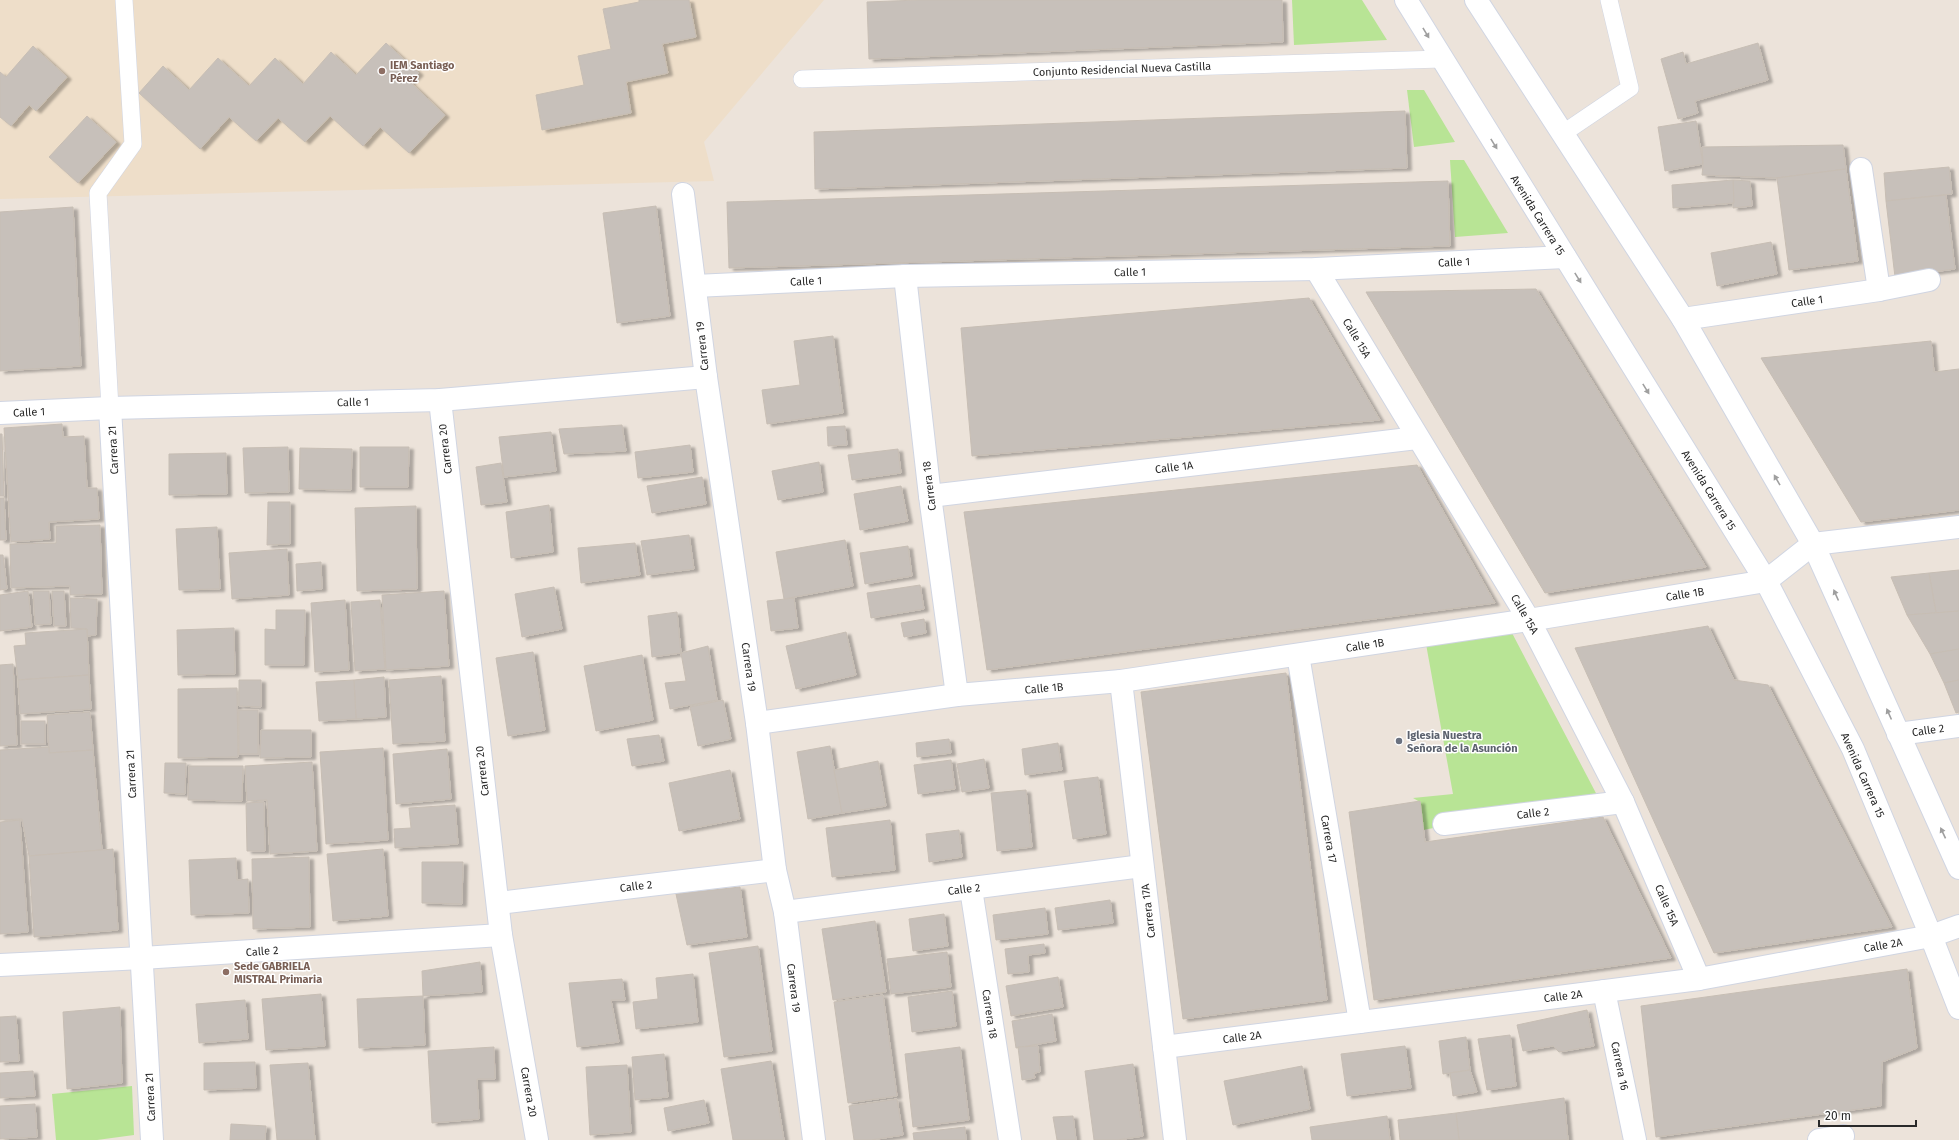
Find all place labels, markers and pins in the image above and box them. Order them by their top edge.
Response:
place label: IEM Santiago Pérez [390,59,455,85]
marker: IEM Santiago Pérez [377,66,387,76]
place label: Iglesia Nuestra Señora de la Asunción [1407,729,1518,755]
marker: Iglesia Nuestra Señora de la Asunción [1394,736,1404,746]
place label: Sede GABRIELA MISTRAL Primaria [234,960,322,986]
marker: Sede GABRIELA MISTRAL Primaria [221,967,231,977]

